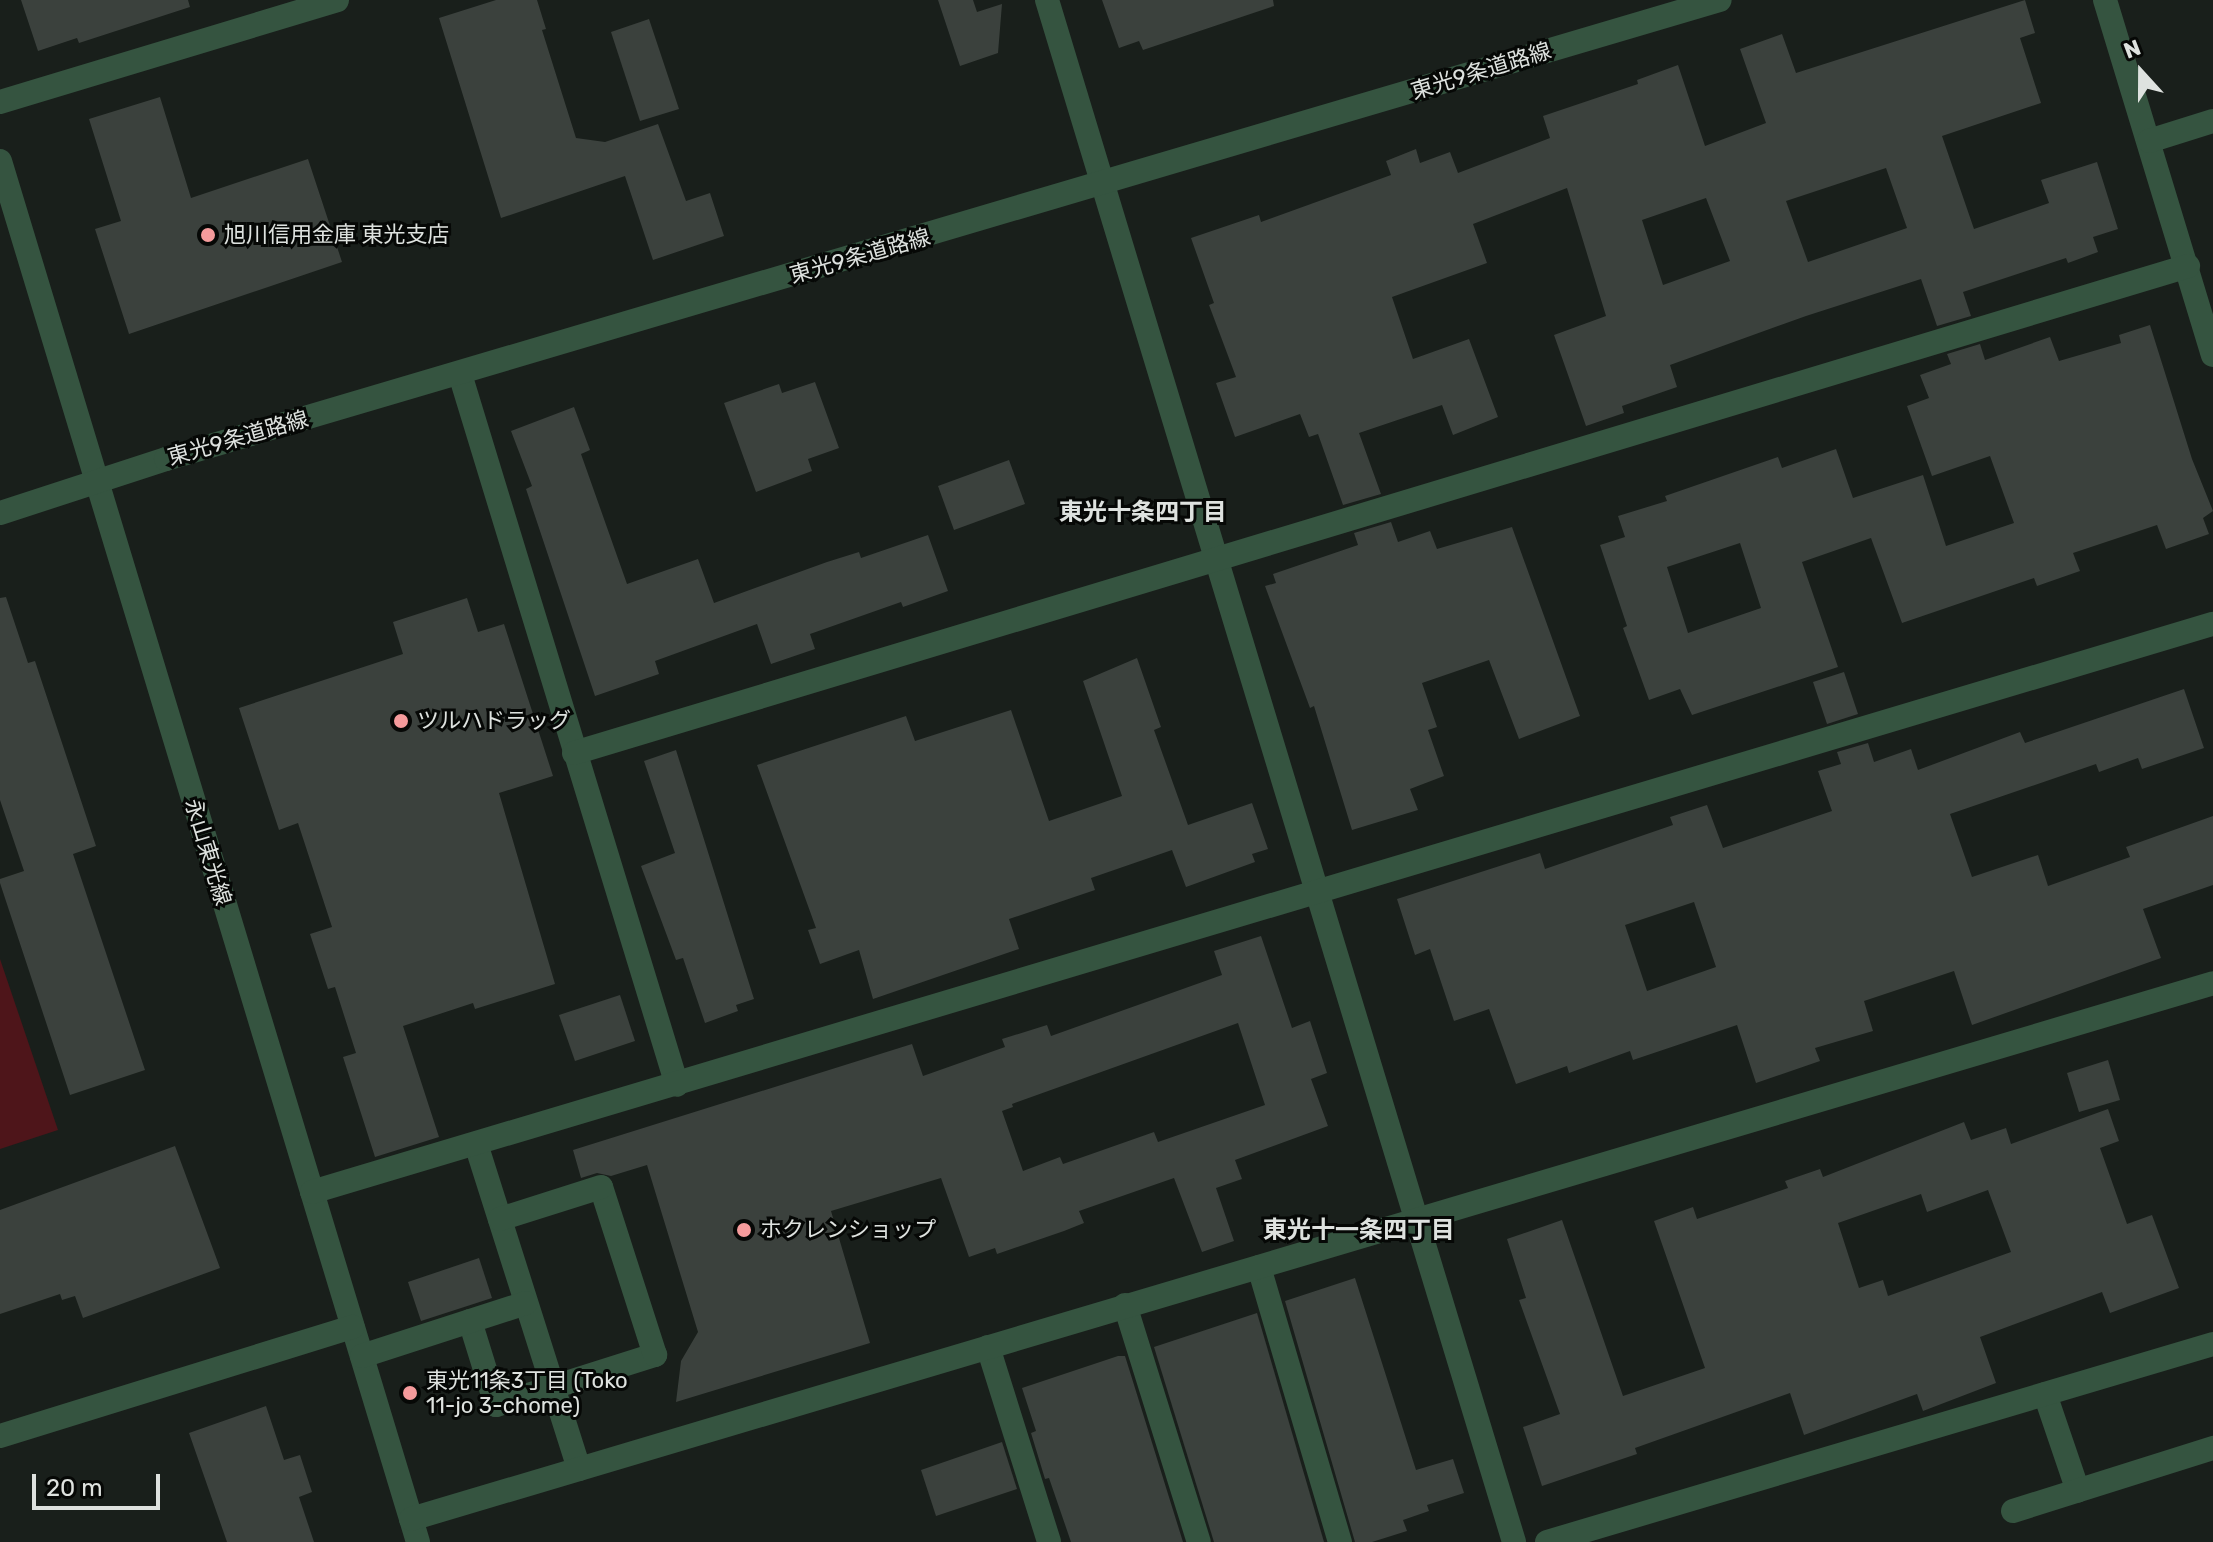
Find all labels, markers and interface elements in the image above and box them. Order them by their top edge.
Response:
north arrow [2101,32,2181,112]
text: N [2120,34,2144,65]
street label: 東光9条道路線 [1408,37,1554,105]
place label: 旭川信用金庫 東光支店 [224,222,449,248]
street label: 東光9条道路線 [787,223,933,289]
marker: 旭川信用金庫 東光支店 [199,226,217,244]
street label: 東光9条道路線 [165,405,311,471]
district label: 東光十条四丁目 [1059,499,1227,527]
place label: ツルハドラッグ [417,708,571,734]
marker: ツルハドラッグ [392,712,410,730]
street label: 永山東光線 [179,796,237,908]
place label: ホクレンショップ [760,1217,936,1243]
district label: 東光十一条四丁目 [1263,1217,1455,1245]
marker: ホクレンショップ [735,1221,753,1239]
place label: 東光11条3丁目 (Toko 11-jo 3-chome) [426,1367,628,1418]
marker: 東光11条3丁目 (Toko 11-jo 3-chome) [401,1384,419,1402]
scale bar [36,1458,164,1508]
text: 20 m [46,1474,103,1502]

